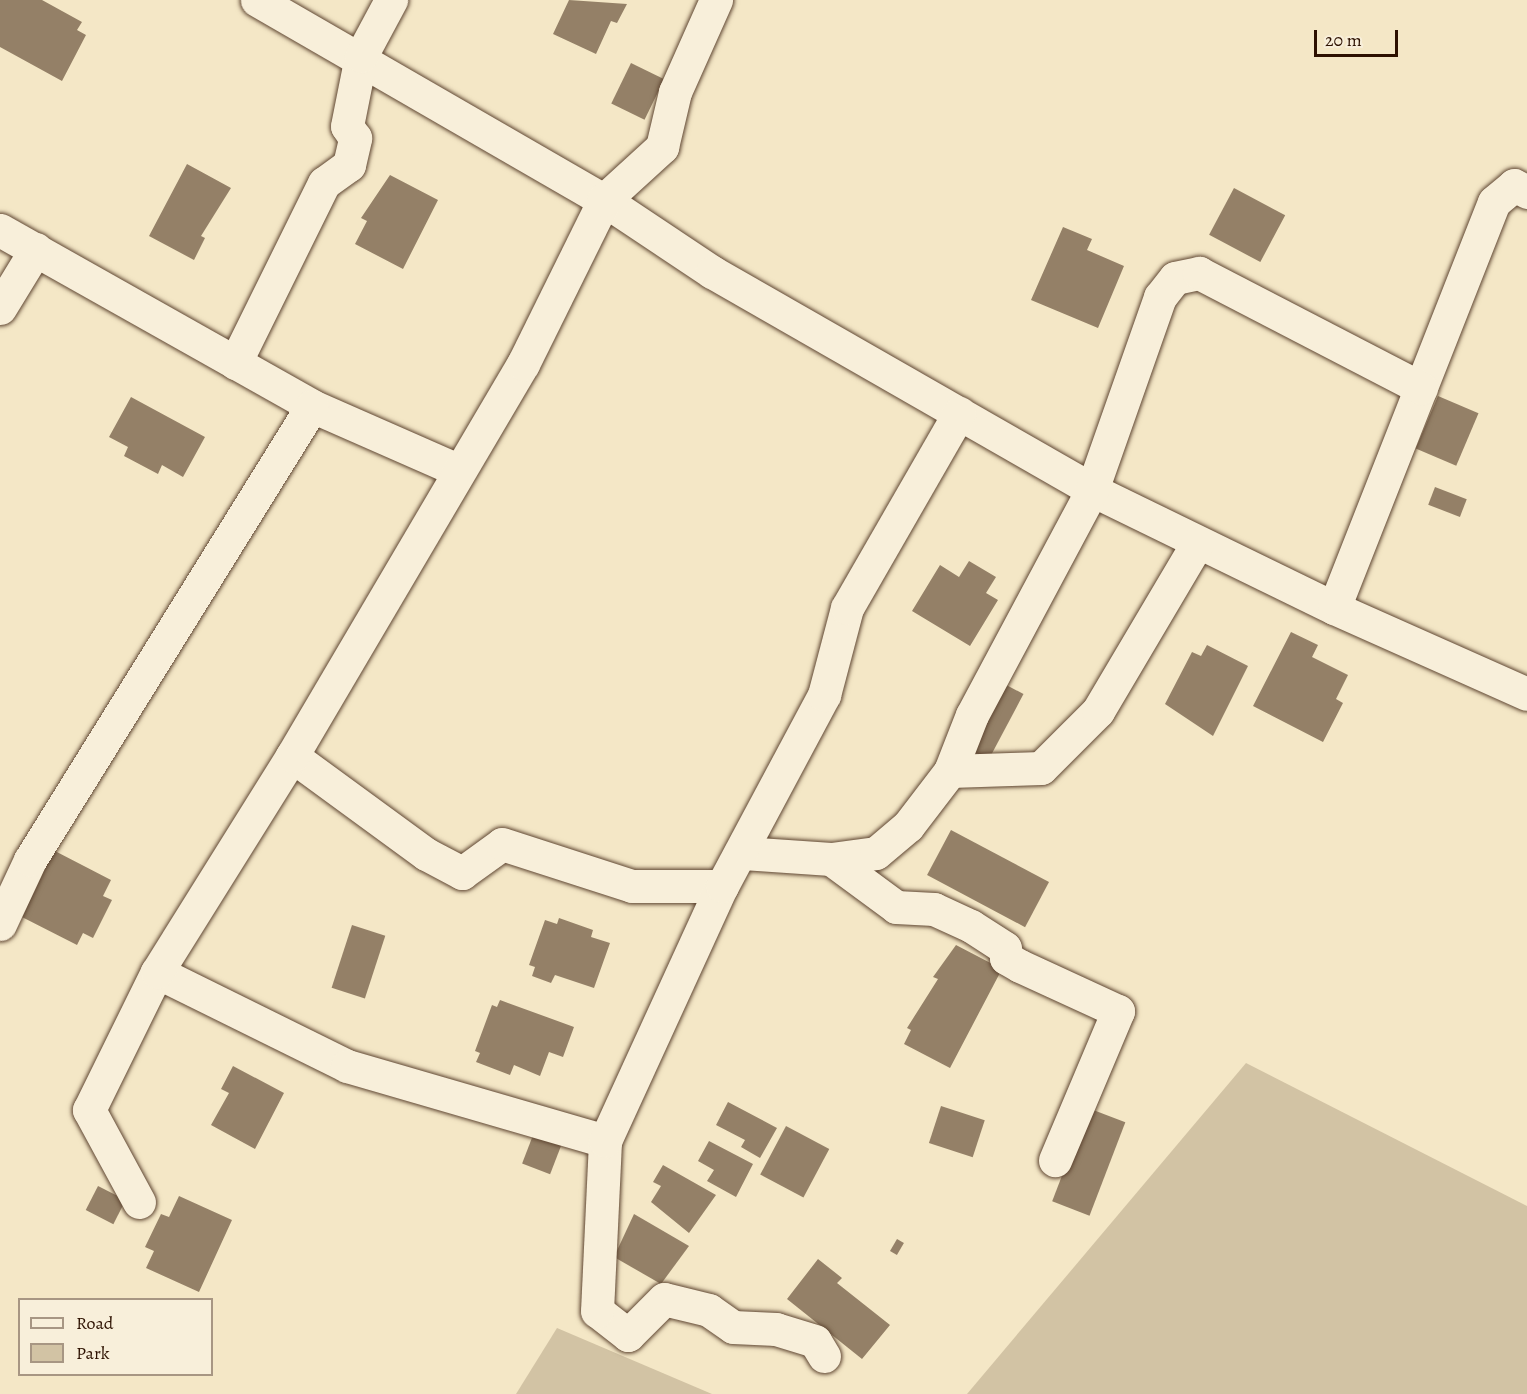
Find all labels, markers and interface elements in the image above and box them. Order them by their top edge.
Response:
scale bar [1317,18,1401,56]
text: 20 m [1325,28,1362,52]
legend [18,1298,213,1376]
text: Road [76,1311,113,1335]
text: Park [76,1341,110,1365]

